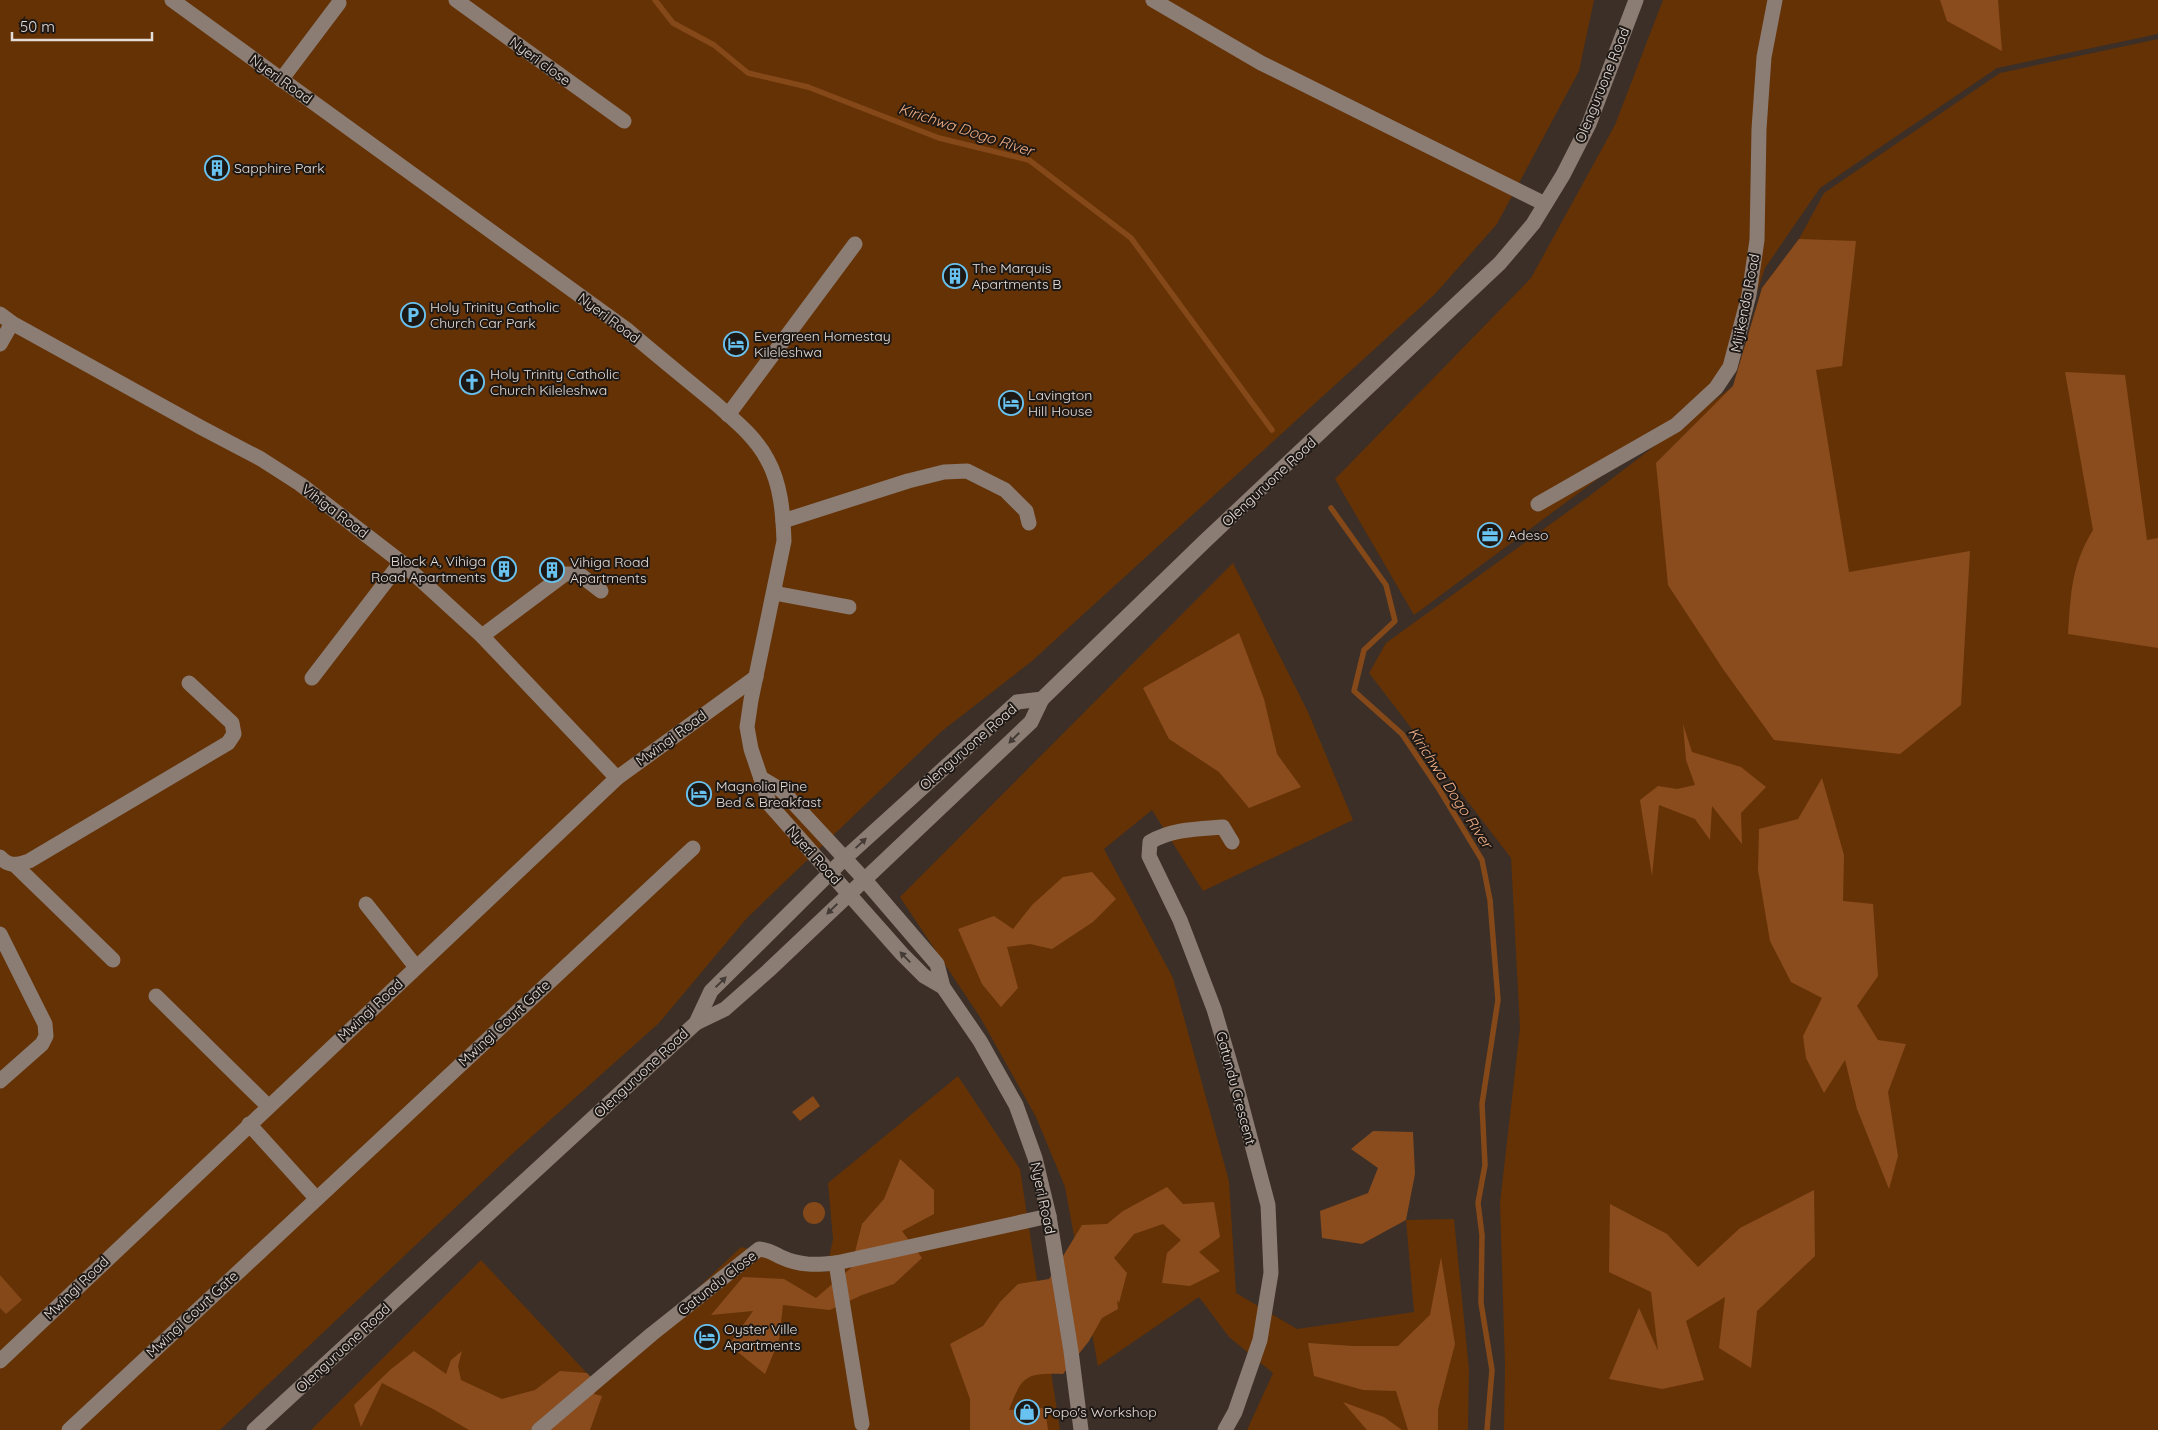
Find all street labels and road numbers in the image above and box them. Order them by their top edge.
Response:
street label: Olenguruone Road [1571,25,1633,145]
street label: Nyeri close [506,33,574,89]
street label: Nyeri Road [246,50,316,108]
street label: Mijikenda Road [1727,252,1763,354]
street label: Nyeri Road [574,289,644,347]
street label: Olenguruone Road [1218,434,1320,530]
street label: Vihiga Road [298,480,372,542]
street label: Olenguruone Road [916,700,1020,794]
street label: Mwingi Road [632,706,710,770]
street label: Nyeri Road [783,822,845,888]
street label: Mwingi Road [333,975,407,1045]
street label: Mwingi Court Gate [454,976,554,1070]
street label: Olenguruone Road [590,1025,692,1121]
street label: Gatundu Crescent [1212,1029,1260,1147]
street label: Nyeri Road [1027,1160,1059,1236]
street label: Gatundu Close [674,1247,760,1319]
street label: Mwingi Road [40,1253,112,1323]
street label: Mwingi Court Gate [142,1267,242,1361]
street label: Olenguruone Road [292,1300,394,1396]

